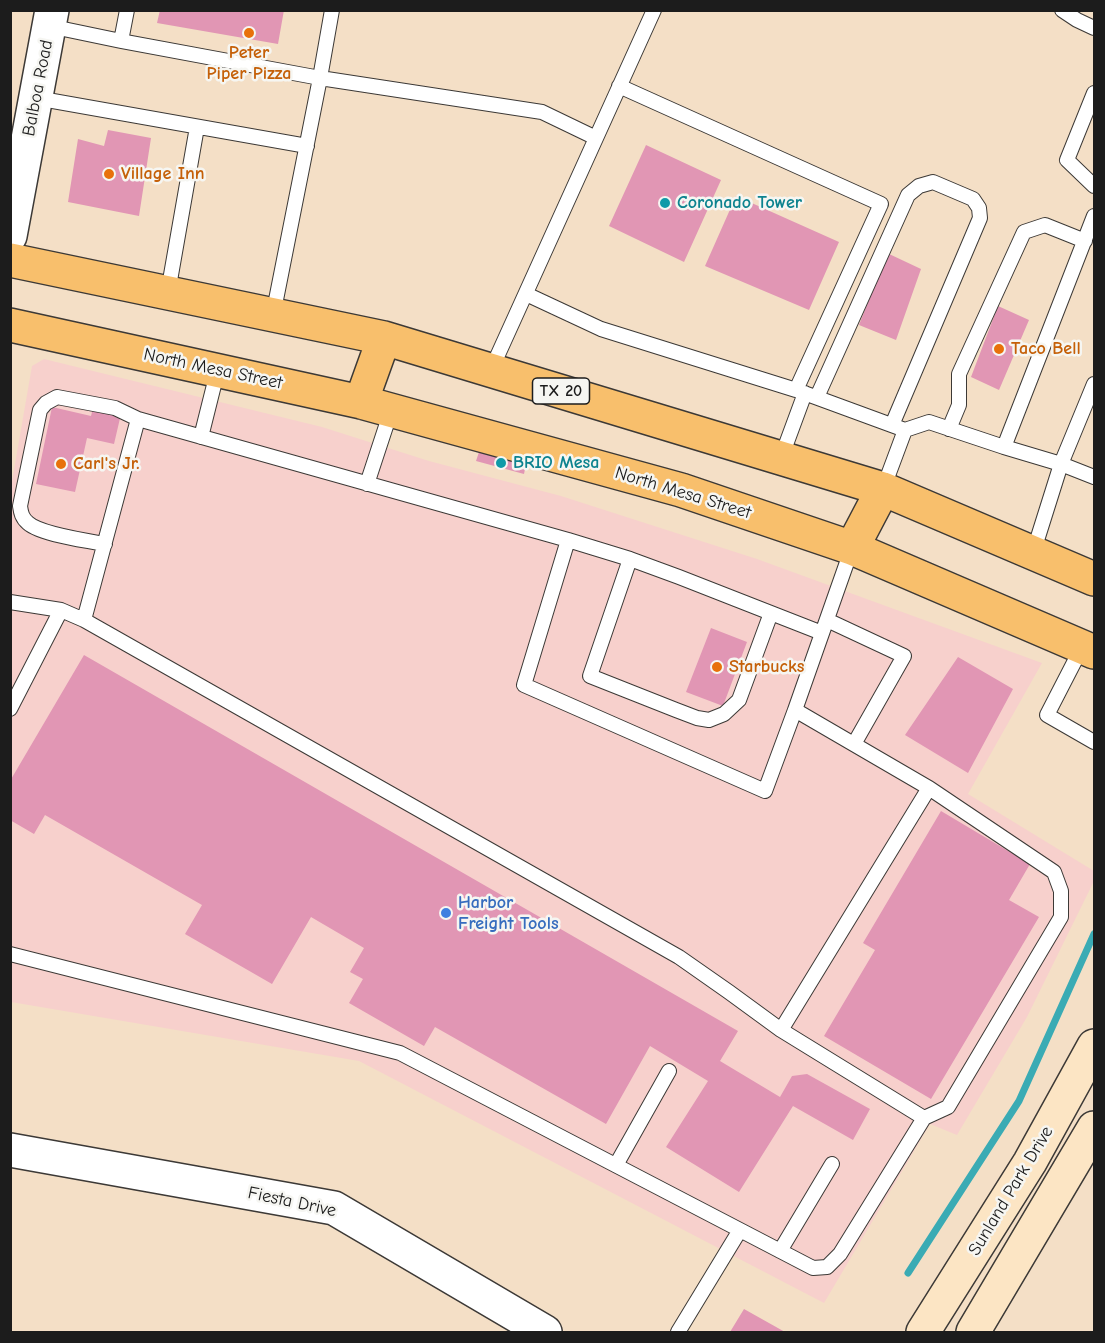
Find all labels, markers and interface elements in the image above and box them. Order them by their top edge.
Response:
marker: Peter Piper Pizza [242,26,256,40]
street label: Balboa Road [18,38,58,138]
place label: Peter Piper Pizza [207,42,291,84]
place label: Village Inn [121,163,205,185]
marker: Village Inn [102,167,116,181]
place label: Coronado Tower [677,192,802,214]
marker: Coronado Tower [658,196,672,210]
place label: Taco Bell [1011,338,1081,360]
marker: Taco Bell [992,342,1006,356]
street label: North Mesa Street [142,344,284,394]
road number: TX 20 [532,378,590,404]
place label: BRIO Mesa [513,452,599,474]
place label: Carl's Jr. [73,453,139,475]
marker: BRIO Mesa [494,456,508,470]
marker: Carl's Jr. [54,457,68,471]
street label: North Mesa Street [612,462,754,524]
place label: Starbucks [729,656,804,678]
marker: Starbucks [710,660,724,674]
place label: Harbor Freight Tools [458,892,559,934]
marker: Harbor Freight Tools [439,906,453,920]
street label: Sunland Park Drive [964,1122,1058,1260]
street label: Fiesta Drive [246,1182,338,1222]

